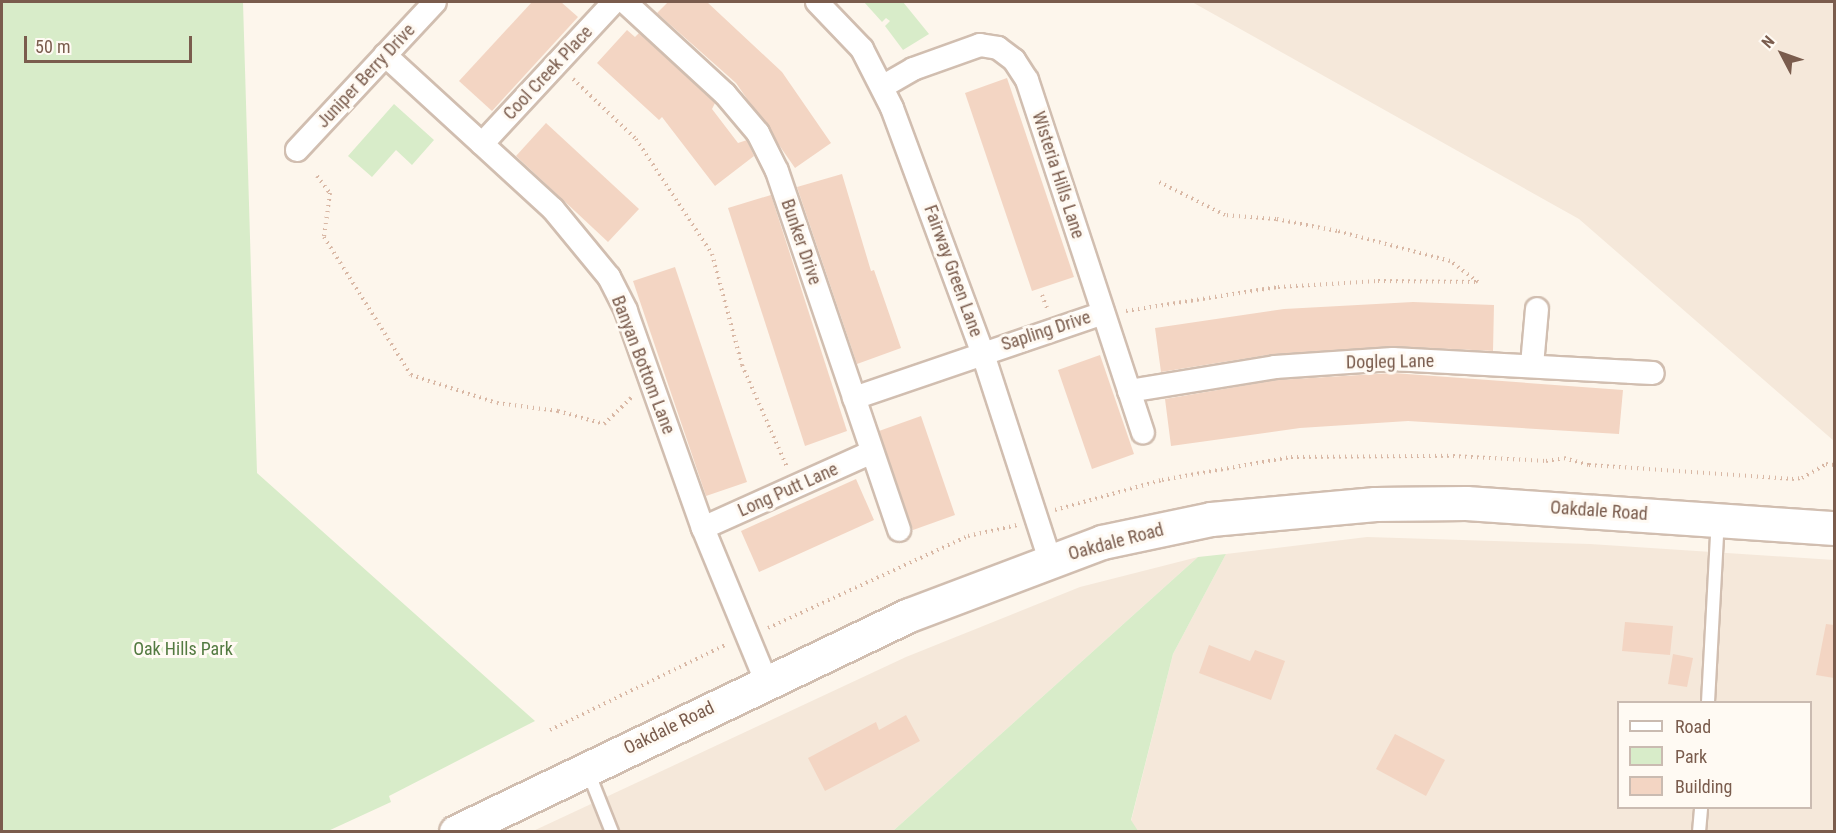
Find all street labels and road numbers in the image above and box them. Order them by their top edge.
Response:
street label: Juniper Berry Drive [312,20,420,132]
street label: Cool Creek Place [499,22,597,124]
street label: Wisteria Hills Lane [1027,109,1089,241]
street label: Bunker Drive [776,196,826,288]
street label: Fairway Green Lane [919,202,987,340]
street label: Banyan Bottom Lane [607,293,679,437]
street label: Sapling Drive [999,306,1093,356]
street label: Dogleg Lane [1346,350,1434,374]
street label: Long Putt Lane [735,458,841,522]
street label: Oakdale Road [1549,497,1649,525]
street label: Oakdale Road [1066,519,1166,565]
street label: Oakdale Road [620,697,718,759]

